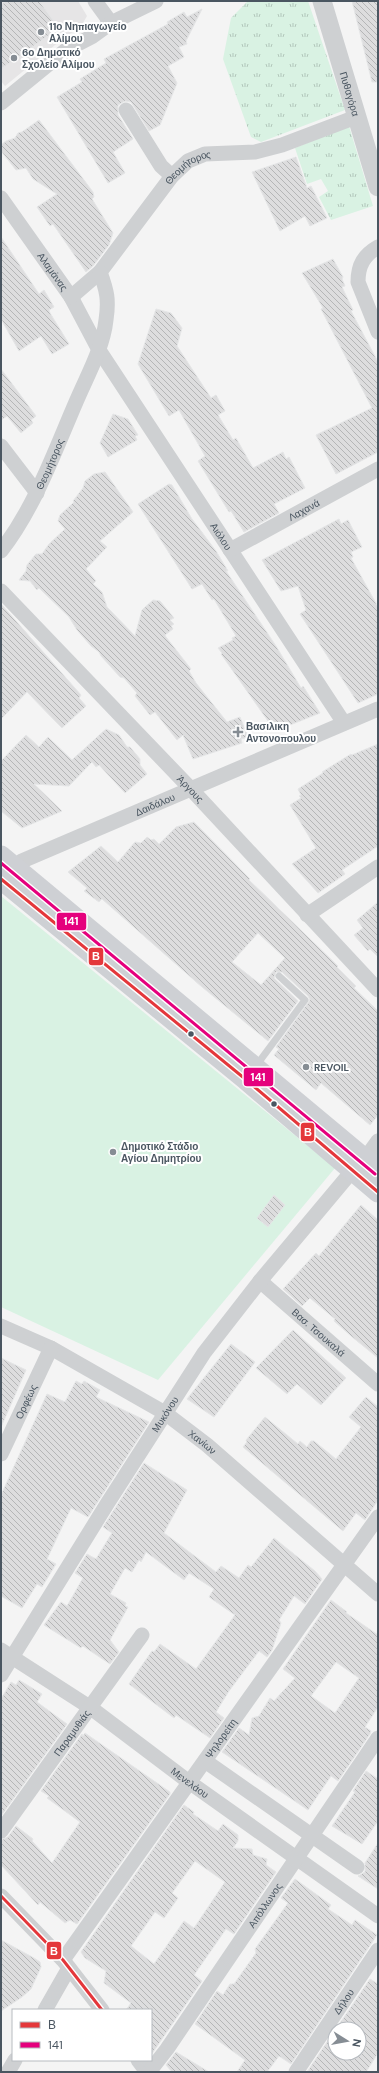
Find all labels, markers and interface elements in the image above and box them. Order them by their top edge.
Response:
place label: 11ο Νηπιαγωγείο Αλίμου [49,20,127,45]
marker: 11ο Νηπιαγωγείο Αλίμου [36,27,46,37]
place label: 6ο Δημοτικό Σχολείο Αλίμου [22,46,95,71]
marker: 6ο Δημοτικό Σχολείο Αλίμου [9,53,19,63]
street label: Πυθαγόρα [337,70,363,118]
street label: Θεομήτορος [162,147,211,187]
street label: Αλαμάνας [35,250,71,294]
street label: Θεομήτορος [33,436,67,492]
street label: Λαχανά [286,496,322,524]
street label: Αιόλου [208,520,235,552]
place label: Βασιλικη Αντονοπουλου [246,720,316,745]
marker: Βασιλικη Αντονοπουλου [233,727,243,737]
street label: Άργους [174,772,207,805]
street label: Δαιδάλου [133,790,177,818]
line badge: 141 [56,912,87,931]
text: 141 [63,914,79,928]
line badge: Β [88,947,104,966]
text: Β [92,949,100,963]
unlabelled marker [186,1029,196,1039]
place label: REVOIL [314,1061,350,1074]
marker: REVOIL [301,1062,311,1072]
line badge: 141 [243,1067,274,1087]
text: 141 [250,1070,266,1084]
unlabelled marker [269,1099,279,1109]
line badge: Β [300,1122,315,1142]
text: Β [304,1125,312,1139]
place label: Δημοτικό Στάδιο Αγίου Δημητρίου [121,1140,202,1165]
marker: Δημοτικό Στάδιο Αγίου Δημητρίου [108,1147,118,1157]
street label: Βασ. Τσουκαλά [289,1305,348,1359]
street label: Ορφέως [12,1382,40,1421]
street label: Μυκόνου [148,1394,181,1435]
street label: Χανίων [186,1427,219,1457]
street label: Παραμυθιάς [51,1707,93,1759]
street label: Ψηλορείτη [202,1716,239,1761]
street label: Μενελάου [168,1764,212,1801]
street label: Απόλλωνος [245,1880,285,1930]
line badge: Β [46,1941,62,1960]
text: Β [50,1944,58,1958]
street label: Δήλου [330,1986,357,2017]
legend [12,2009,152,2061]
text: Β [48,2017,56,2033]
north arrow [327,2021,367,2061]
text: 141 [48,2037,63,2053]
text: N [349,2038,364,2048]

